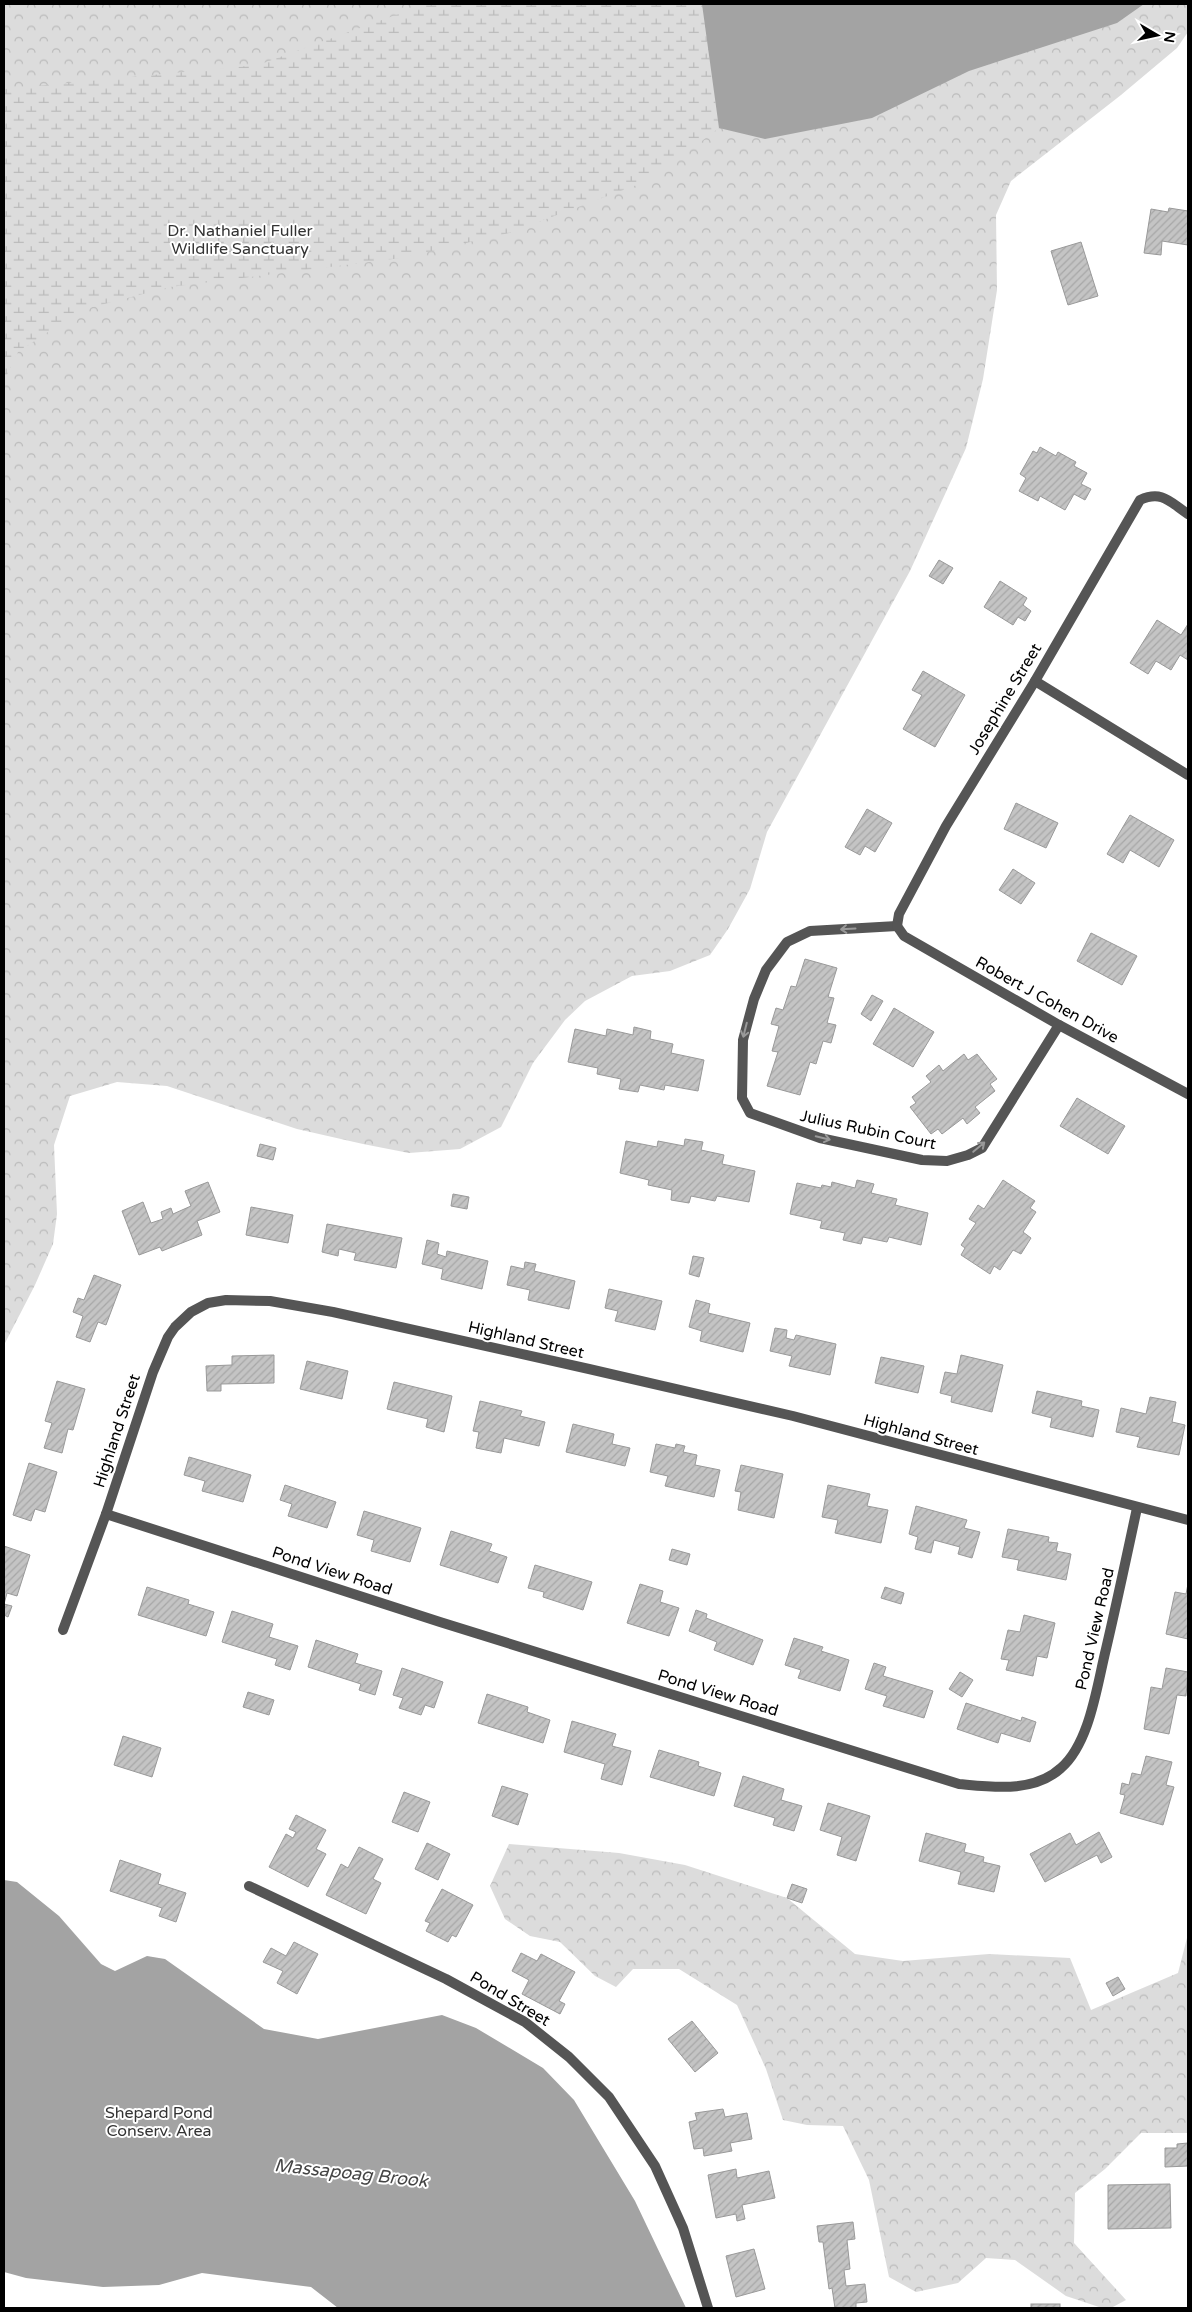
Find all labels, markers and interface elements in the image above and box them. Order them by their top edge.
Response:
north arrow [1132,10,1182,60]
text: N [1160,30,1179,44]
park label: Dr. Nathaniel Fuller Wildlife Sanctuary [167,221,314,259]
street label: Josephine Street [964,640,1046,758]
one-way arrow [841,924,857,933]
street label: Robert J Cohen Drive [972,952,1122,1048]
one-way arrow [740,1022,750,1038]
street label: Julius Rubin Court [798,1106,938,1154]
one-way arrow [814,1134,830,1144]
one-way arrow [973,1142,986,1153]
street label: Highland Street [466,1317,586,1363]
street label: Highland Street [89,1372,145,1490]
street label: Highland Street [861,1410,981,1460]
street label: Pond View Road [269,1542,395,1600]
street label: Pond View Road [1071,1566,1119,1692]
street label: Pond View Road [655,1665,781,1721]
street label: Pond Street [466,1967,554,2031]
park label: Shepard Pond Conserv. Area [105,2103,213,2141]
water label: Massapoag Brook [273,2154,430,2192]

